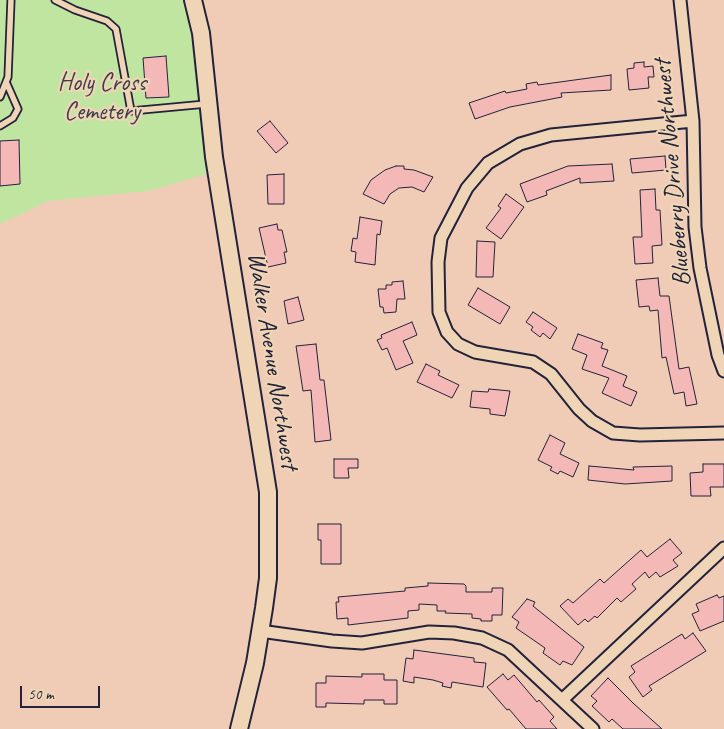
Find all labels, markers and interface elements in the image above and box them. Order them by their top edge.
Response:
street label: Blueberry Drive Northwest [648,58,698,288]
park label: Holy Cross Cemetery [58,68,146,127]
street label: Walker Avenue Northwest [240,250,304,472]
scale bar [22,676,102,708]
text: 50 m [28,685,54,704]

